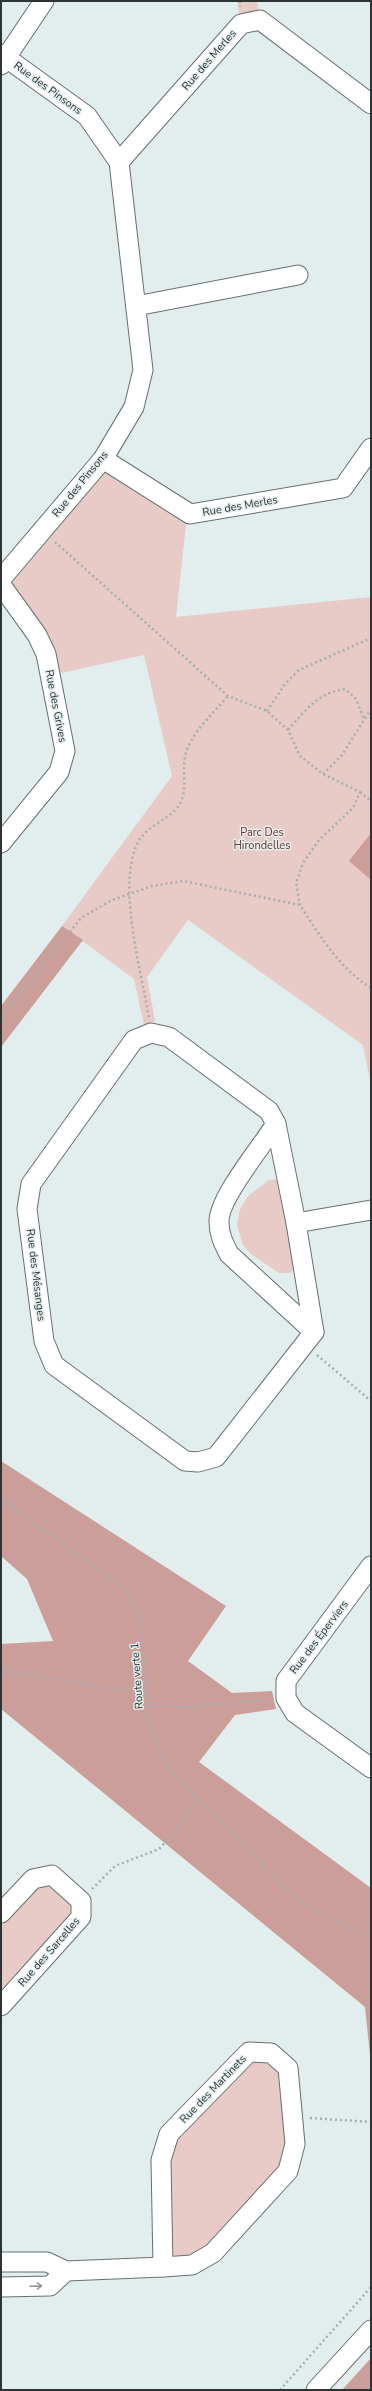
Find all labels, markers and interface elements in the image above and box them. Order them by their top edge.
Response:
street label: Rue des Merles [178,26,240,94]
street label: Rue des Pinsons [11,58,85,118]
street label: Rue des Pinsons [49,448,111,520]
street label: Rue des Merles [201,492,279,520]
street label: Rue des Grives [42,668,70,744]
park label: Parc Des Hirondelles [233,825,291,853]
street label: Rue des Mésanges [23,1228,49,1322]
street label: Rue des Éperviers [285,1596,352,1677]
street label: Route verte 1 [127,1642,147,1710]
street label: Rue des Sarcelles [15,1914,83,1990]
street label: Rue des Martinets [176,2052,250,2126]
one-way arrow [29,2282,42,2290]

